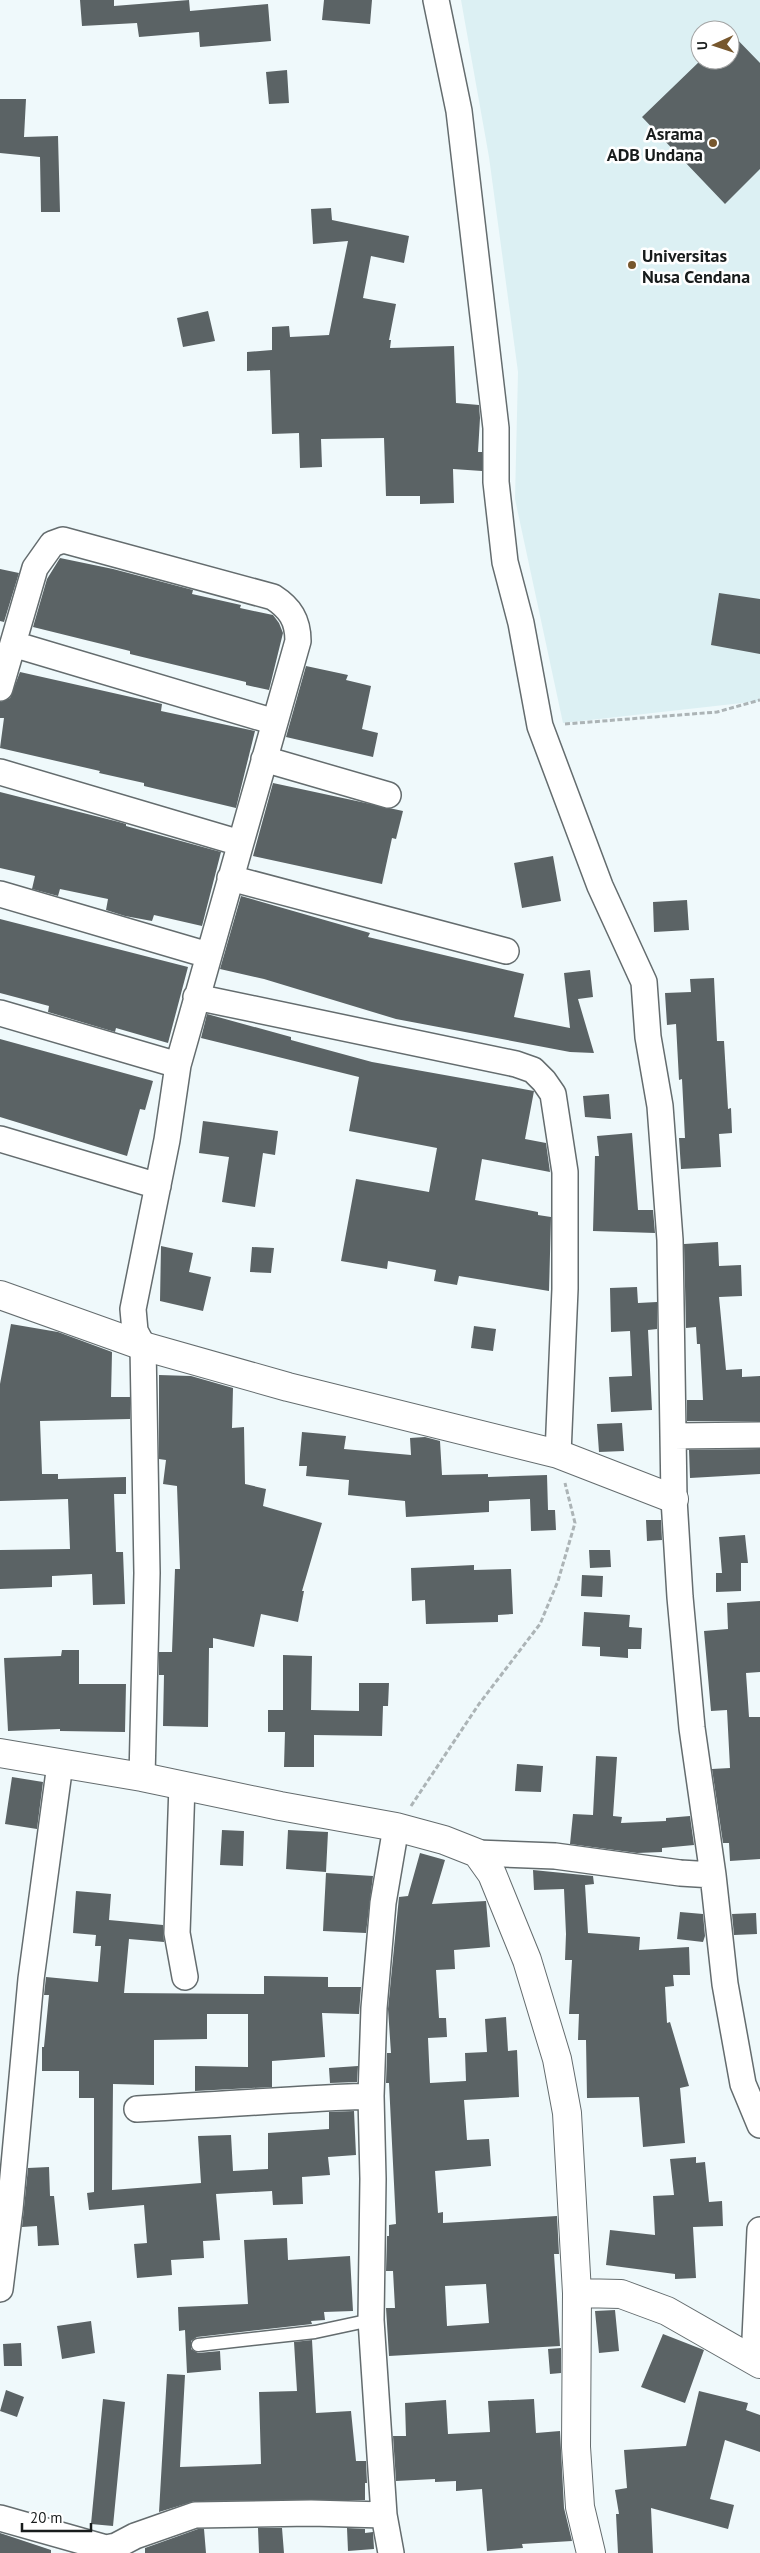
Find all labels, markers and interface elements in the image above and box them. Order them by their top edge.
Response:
north arrow [690,20,740,70]
text: U [693,41,711,51]
place label: Asrama ADB Undana [607,122,703,166]
marker: Asrama ADB Undana [707,137,719,149]
place label: Universitas Nusa Cendana [642,244,750,288]
marker: Universitas Nusa Cendana [626,259,638,271]
scale bar [22,2500,91,2532]
text: 20 m [30,2508,63,2527]

